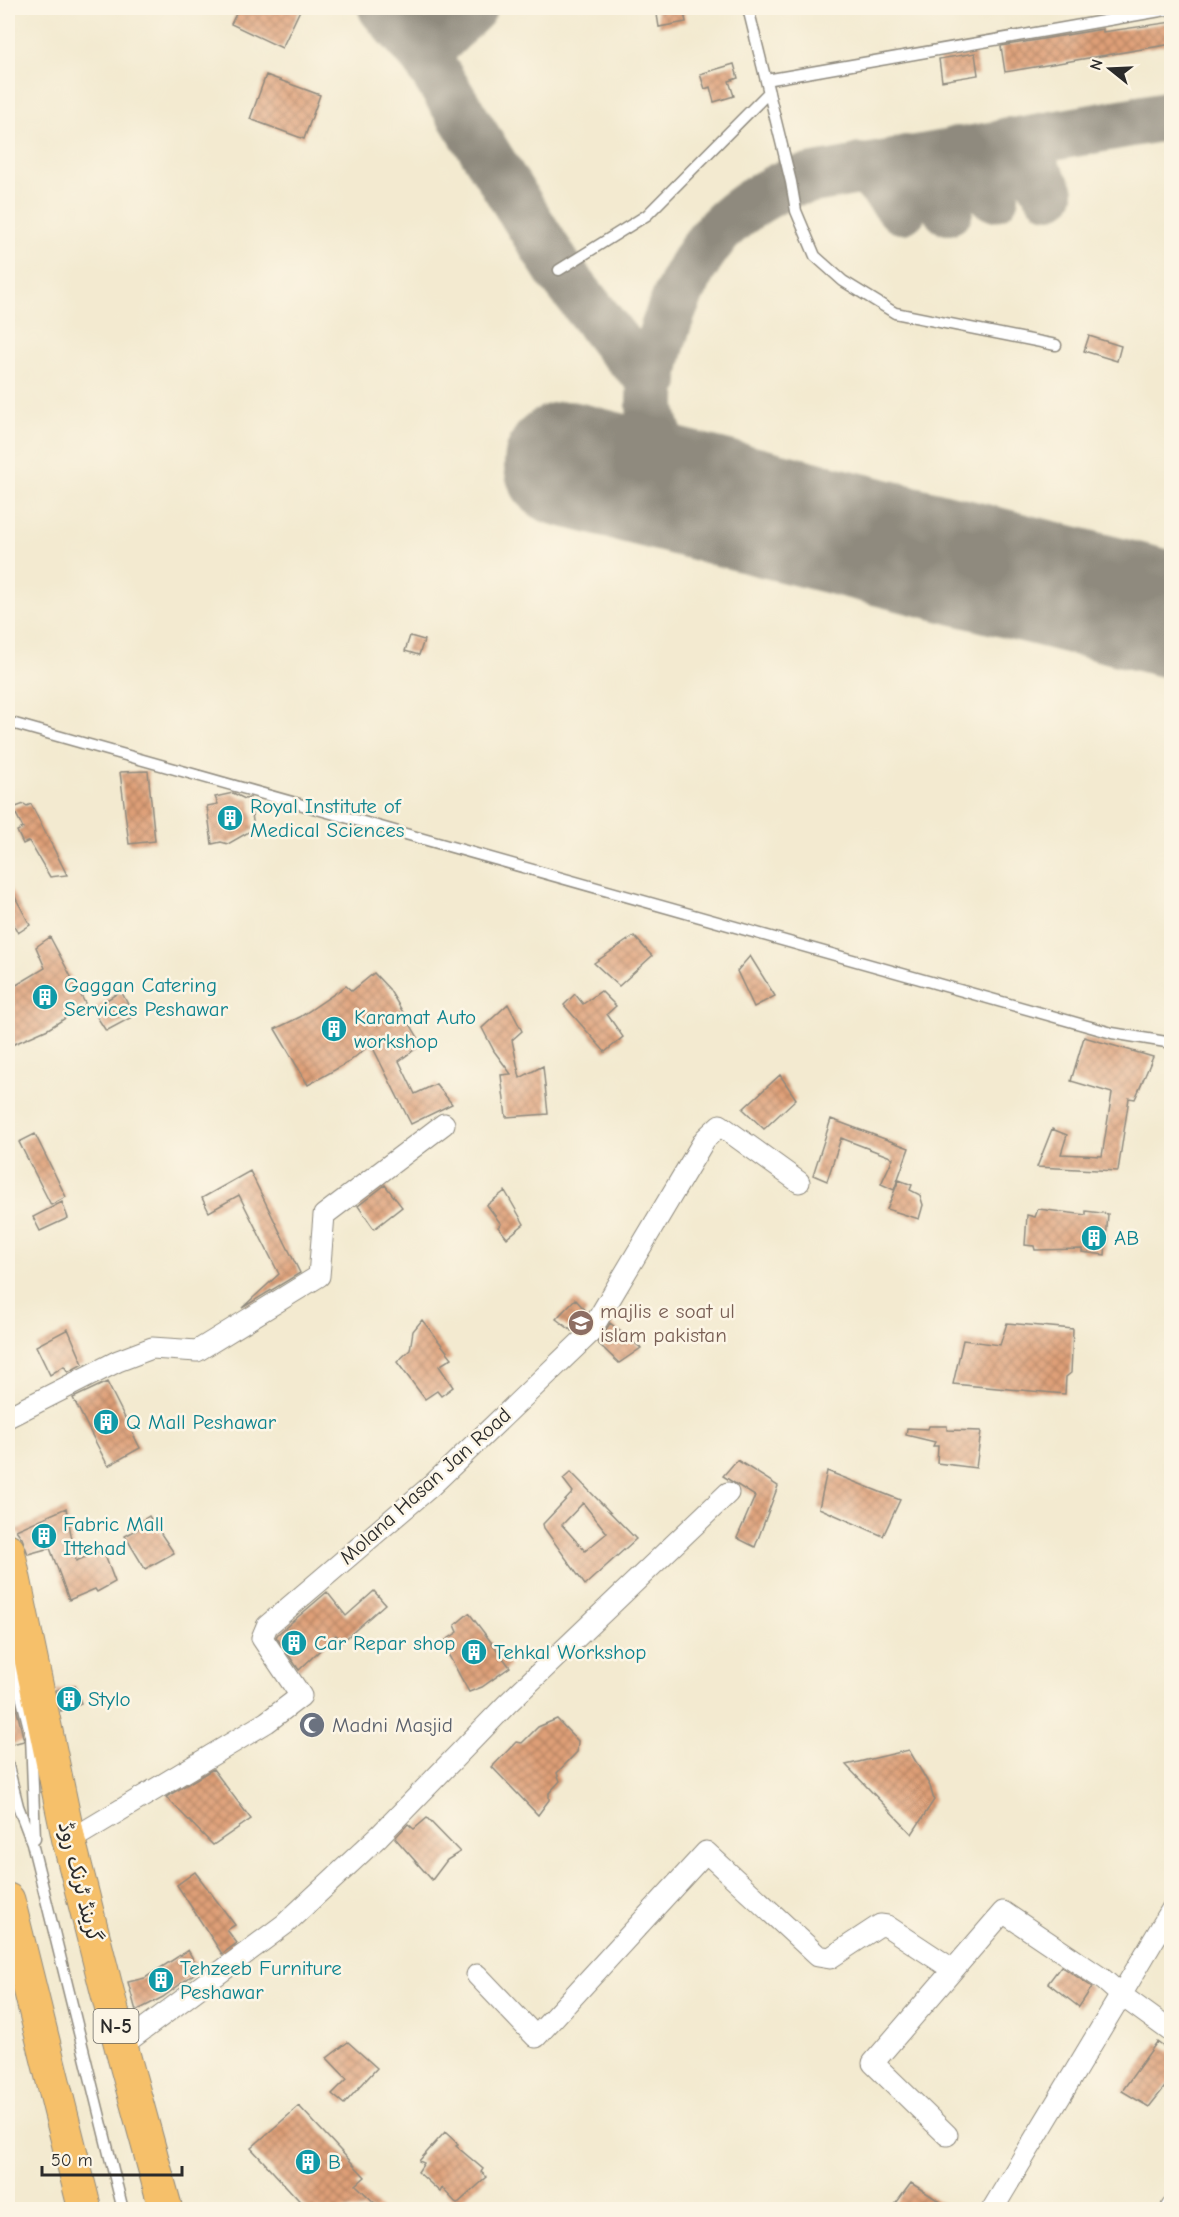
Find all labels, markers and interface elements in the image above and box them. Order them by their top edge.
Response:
north arrow [1080,39,1140,99]
text: N [1087,57,1107,72]
place label: Royal Institute of Medical Sciences [250,794,405,842]
building icon: Royal Institute of Medical Sciences [215,803,245,833]
place label: Gaggan Catering Services Peshawar [64,973,229,1021]
building icon: Gaggan Catering Services Peshawar [30,982,60,1012]
place label: Karamat Auto workshop [354,1005,476,1053]
building icon: Karamat Auto workshop [319,1014,349,1044]
building icon: AB [1079,1223,1109,1253]
place label: AB [1114,1226,1139,1250]
place label: majlis e soat ul islam pakistan [600,1299,735,1347]
school or university icon: majlis e soat ul islam pakistan [566,1308,596,1338]
street label: Molana Hasan Jan Road [334,1403,516,1569]
building icon: Q Mall Peshawar [91,1407,121,1437]
place label: Q Mall Peshawar [126,1410,277,1434]
place label: Fabric Mall Ittehad [63,1512,164,1560]
building icon: Fabric Mall Ittehad [29,1521,59,1551]
building icon: Car Repar shop [279,1628,309,1658]
place label: Car Repar shop [314,1631,455,1655]
building icon: Tehkal Workshop [459,1637,489,1667]
place label: Tehkal Workshop [494,1640,646,1664]
building icon: Stylo [54,1684,84,1714]
place label: Stylo [88,1687,131,1711]
mosque icon: Madni Masjid [297,1710,327,1740]
place label: Madni Masjid [332,1713,453,1737]
street label: گرینڈ ٹرنک روڈ [53,1819,107,1945]
place label: Tehzeeb Furniture Peshawar [180,1956,342,2004]
building icon: Tehzeeb Furniture Peshawar [146,1965,176,1995]
road number: N-5 [94,2009,138,2043]
scale bar [42,2139,182,2177]
building icon: B [293,2147,323,2177]
text: 50 m [51,2150,93,2171]
place label: B [328,2150,341,2174]

